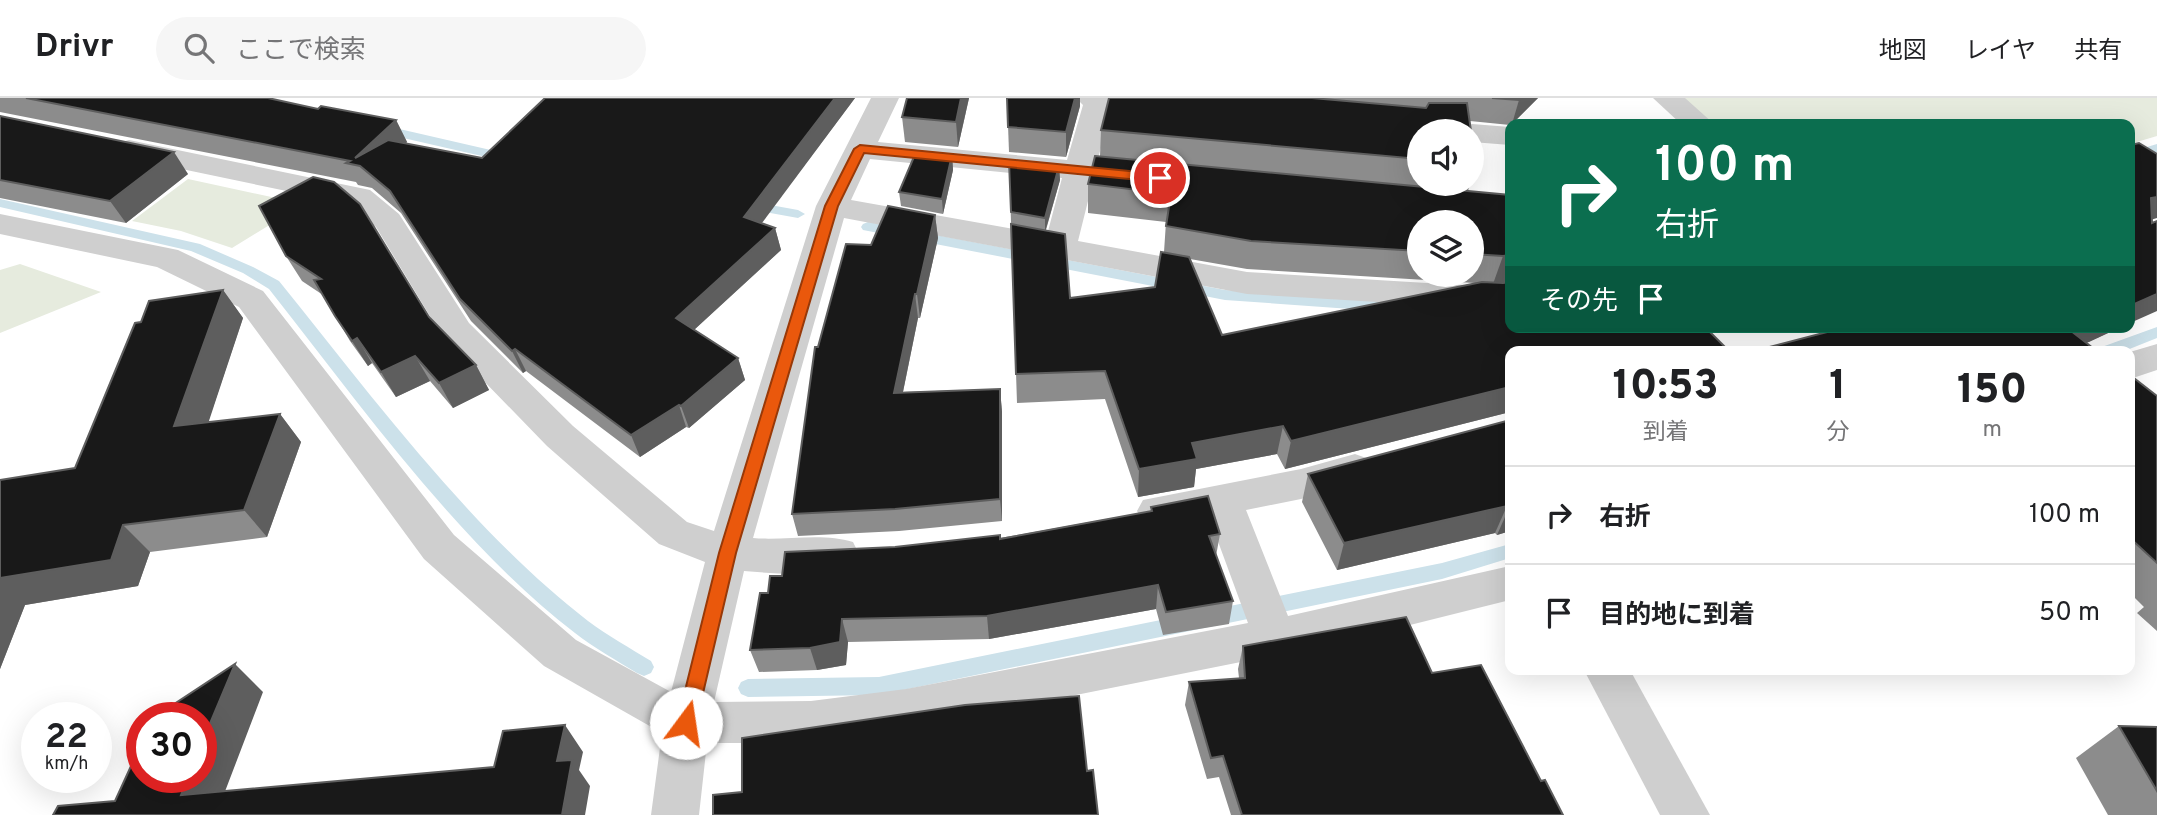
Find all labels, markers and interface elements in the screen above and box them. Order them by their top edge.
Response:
search box [156,17,646,80]
text: Drivr [35,27,114,69]
icon: search [180,29,218,67]
text: ここで検索 [236,35,366,68]
text: 地図 [1879,37,1927,67]
text: レイヤ [1965,37,2036,67]
text: 共有 [2074,37,2122,67]
map controls [1407,119,1484,287]
button: sound [1407,119,1484,196]
text: 100 m [1655,137,1794,199]
icon: right [1540,147,1631,238]
pin [1130,148,1190,208]
icon: arrive [1141,159,1179,197]
text: 右折 [1655,207,1719,247]
button: layers [1407,210,1484,287]
icon: arrive [1632,280,1670,318]
text: その先 [1540,286,1618,319]
text: 10:53 [1613,361,1719,414]
text: 1 [1829,361,1846,414]
text: 150 [1957,365,2027,418]
text: m [1982,416,2002,445]
text: 到着 [1643,419,1689,448]
text: 分 [1826,419,1849,448]
icon: right [1540,496,1578,534]
text: 100 m [2029,499,2100,532]
text: 右折 [1599,502,1651,535]
icon: arrive [1540,594,1578,632]
text: 50 m [2039,597,2100,630]
text: 目的地に到着 [1599,600,1755,633]
position arrow [649,686,723,760]
speed limit sign: 30 [126,702,217,793]
text: 22 [45,716,88,760]
text: km/h [45,753,88,776]

